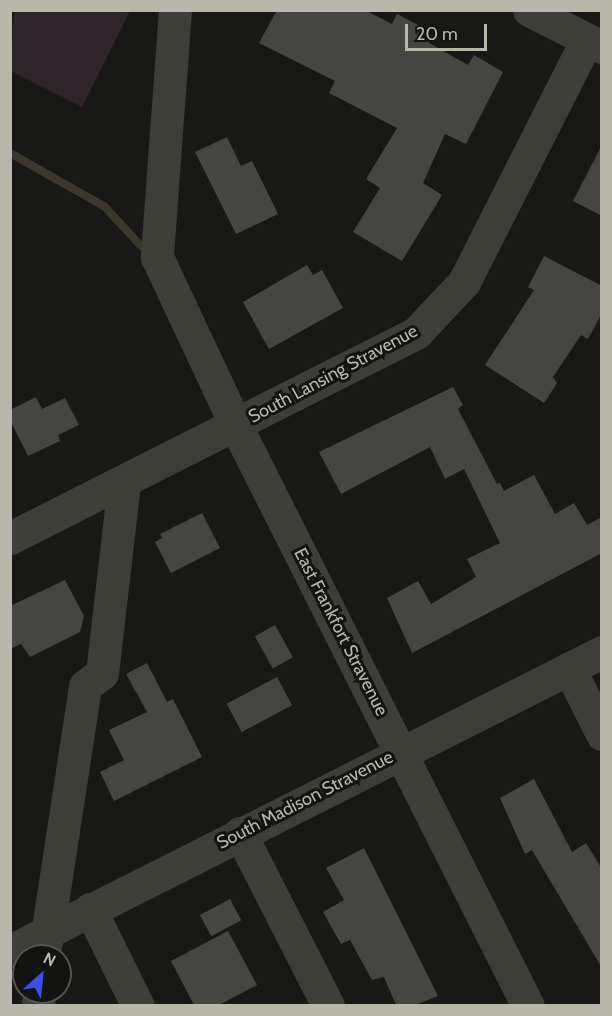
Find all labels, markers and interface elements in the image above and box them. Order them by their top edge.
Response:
scale bar [408,12,490,50]
text: 20 m [416,23,458,45]
street label: South Lansing Stravenue [245,320,421,428]
street label: East Frankfort Stravenue [289,545,393,719]
street label: South Madison Stravenue [213,746,397,854]
north arrow [12,944,72,1004]
text: N [40,948,59,970]

